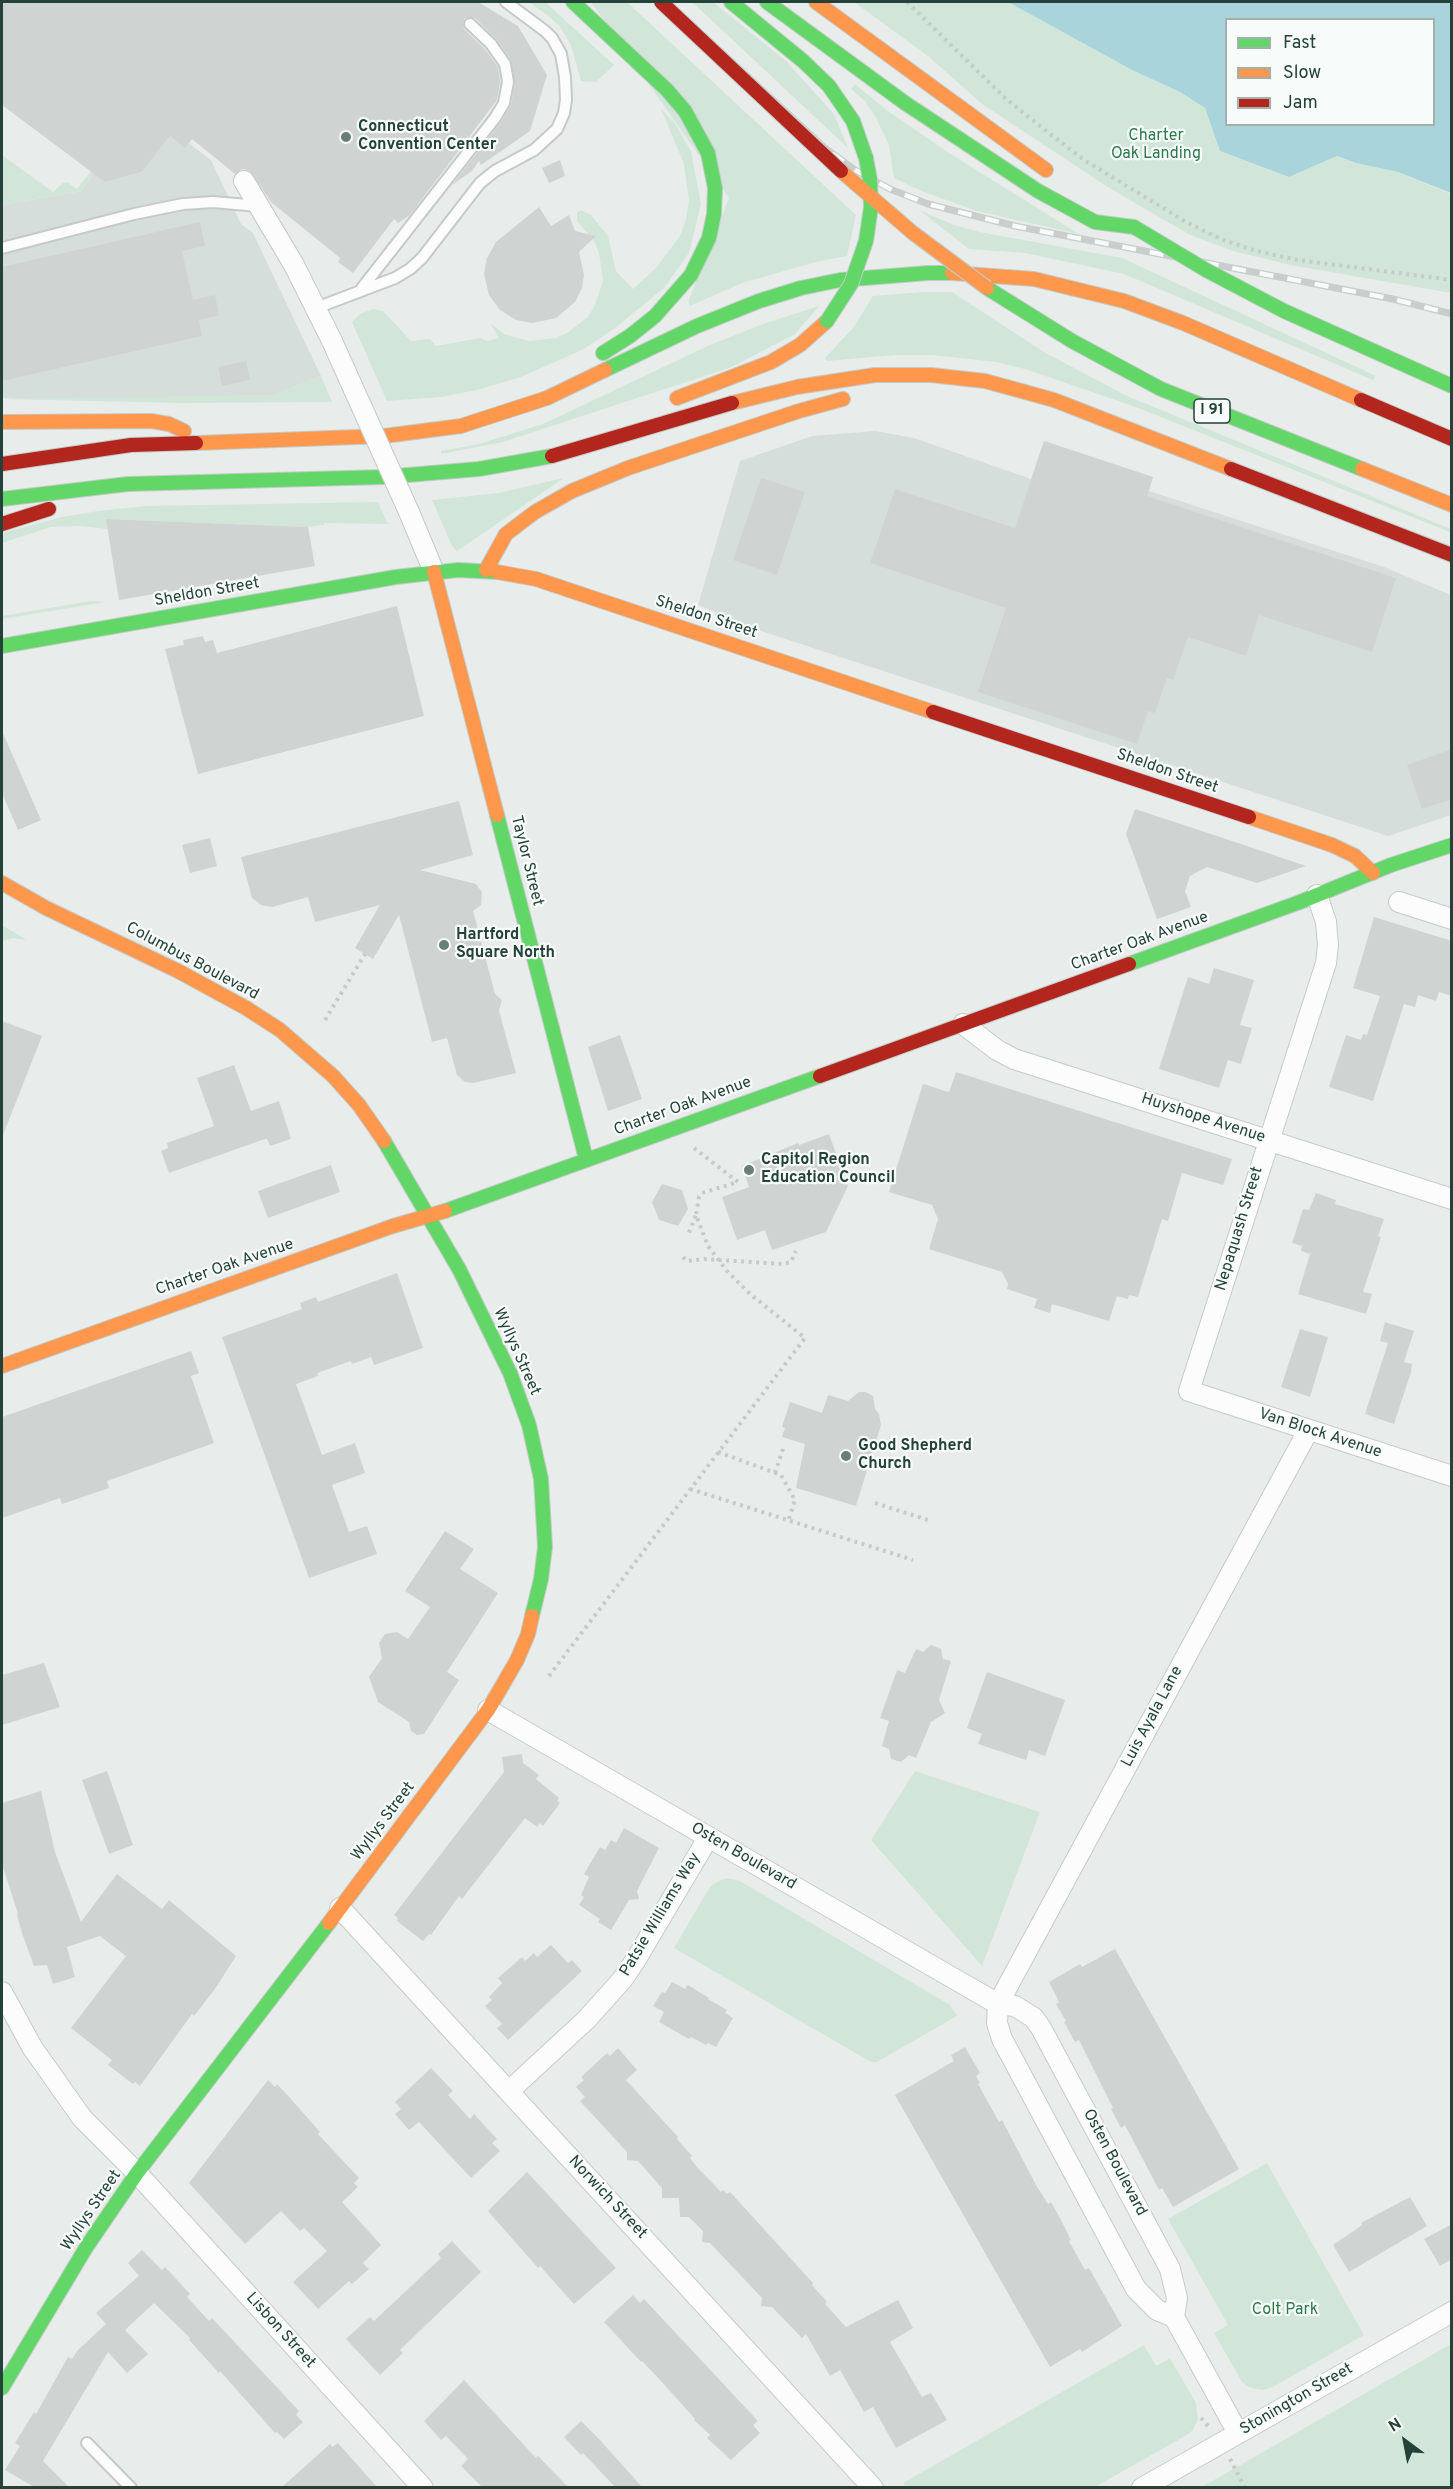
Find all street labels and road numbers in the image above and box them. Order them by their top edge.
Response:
road number: I 91 [1194,399,1230,423]
street label: Sheldon Street [153,574,261,612]
street label: Sheldon Street [652,592,760,644]
street label: Sheldon Street [1114,746,1220,798]
street label: Taylor Street [506,814,546,908]
street label: Charter Oak Avenue [1069,908,1211,976]
street label: Columbus Boulevard [122,919,262,1005]
street label: Charter Oak Avenue [612,1073,754,1141]
street label: Huyshope Avenue [1139,1090,1267,1148]
street label: Nepaquash Street [1212,1165,1268,1293]
street label: Charter Oak Avenue [153,1235,297,1301]
street label: Wyllys Street [488,1305,544,1399]
street label: Van Block Avenue [1256,1405,1384,1463]
street label: Luis Ayala Lane [1118,1663,1188,1771]
street label: Wyllys Street [348,1779,420,1865]
street label: Osten Boulevard [687,1819,799,1895]
street label: Patsie Williams Way [616,1850,706,1980]
street label: Osten Boulevard [1078,2106,1150,2220]
street label: Norwich Street [564,2152,650,2244]
street label: Wyllys Street [58,2167,126,2255]
street label: Lisbon Street [241,2289,319,2373]
street label: Stonington Street [1237,2360,1357,2440]

